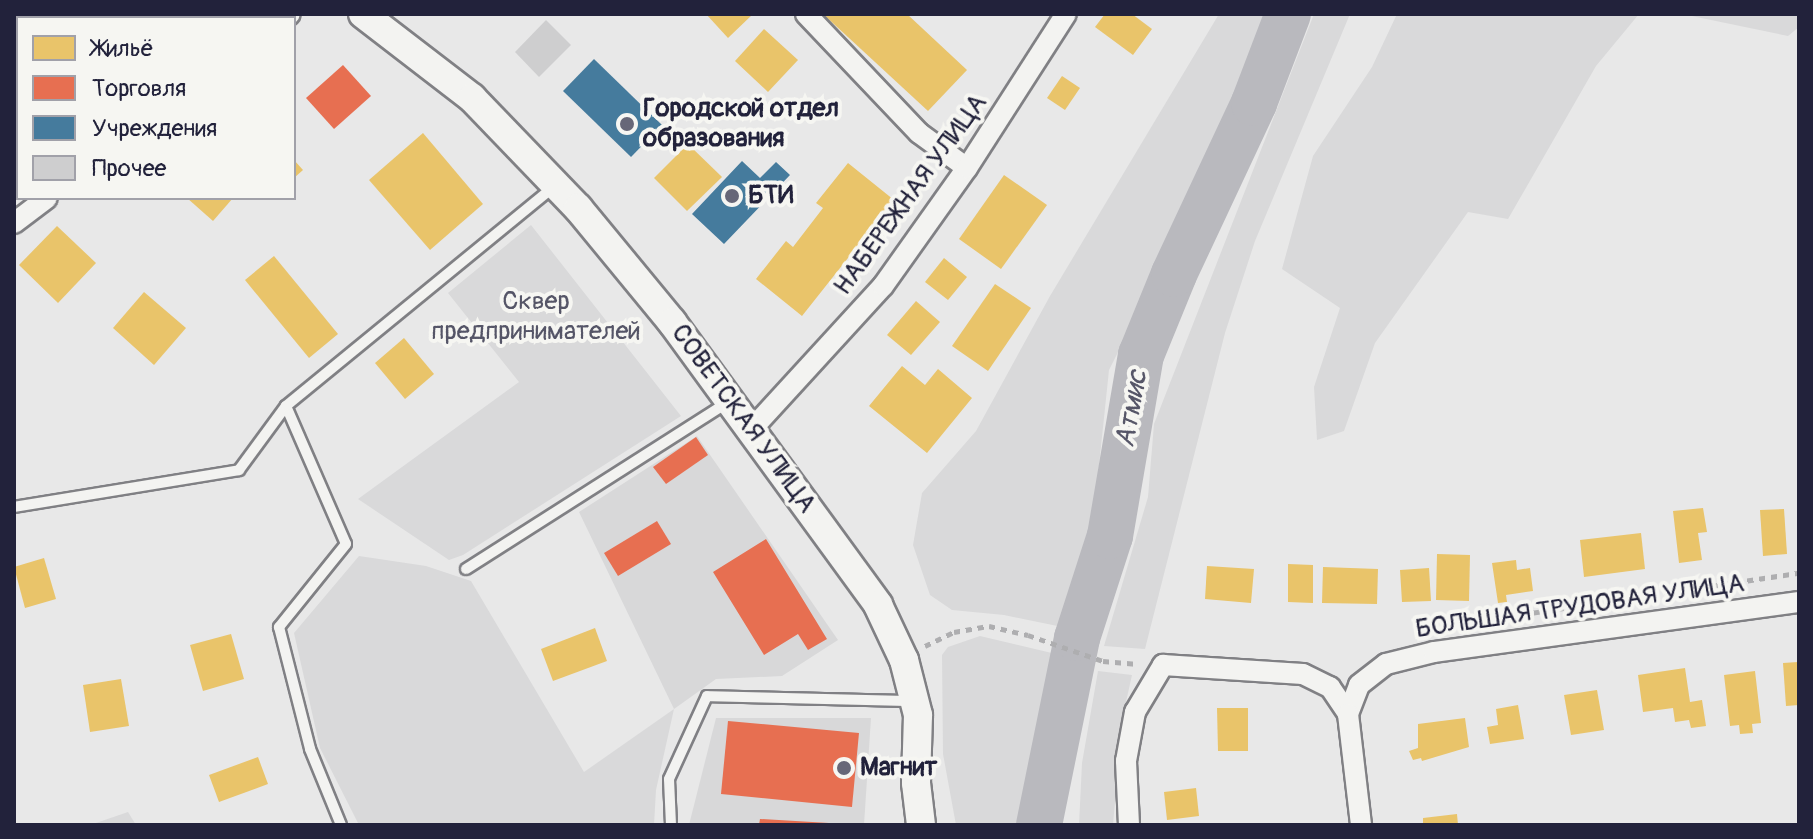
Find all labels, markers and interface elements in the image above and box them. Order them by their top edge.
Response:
legend [16,16,296,200]
text: Жильё [92,34,154,63]
text: Торговля [92,74,186,103]
street label: НАБЕРЕЖНАЯ УЛИЦА [828,88,994,302]
place label: Городской отдел образования [643,93,839,154]
text: Учреждения [92,114,217,143]
marker: Городской отдел образования [618,115,636,133]
text: Прочее [92,154,166,183]
place label: БТИ [748,180,794,212]
marker: БТИ [723,187,741,205]
park label: Сквер предпринимателей [431,286,641,348]
street label: СОВЕТСКАЯ УЛИЦА [664,318,822,520]
water label: Атмис [1109,368,1155,450]
street label: БОЛЬШАЯ ТРУДОВАЯ УЛИЦА [1414,568,1746,646]
place label: Магнит [860,752,937,784]
marker: Магнит [835,759,853,777]

